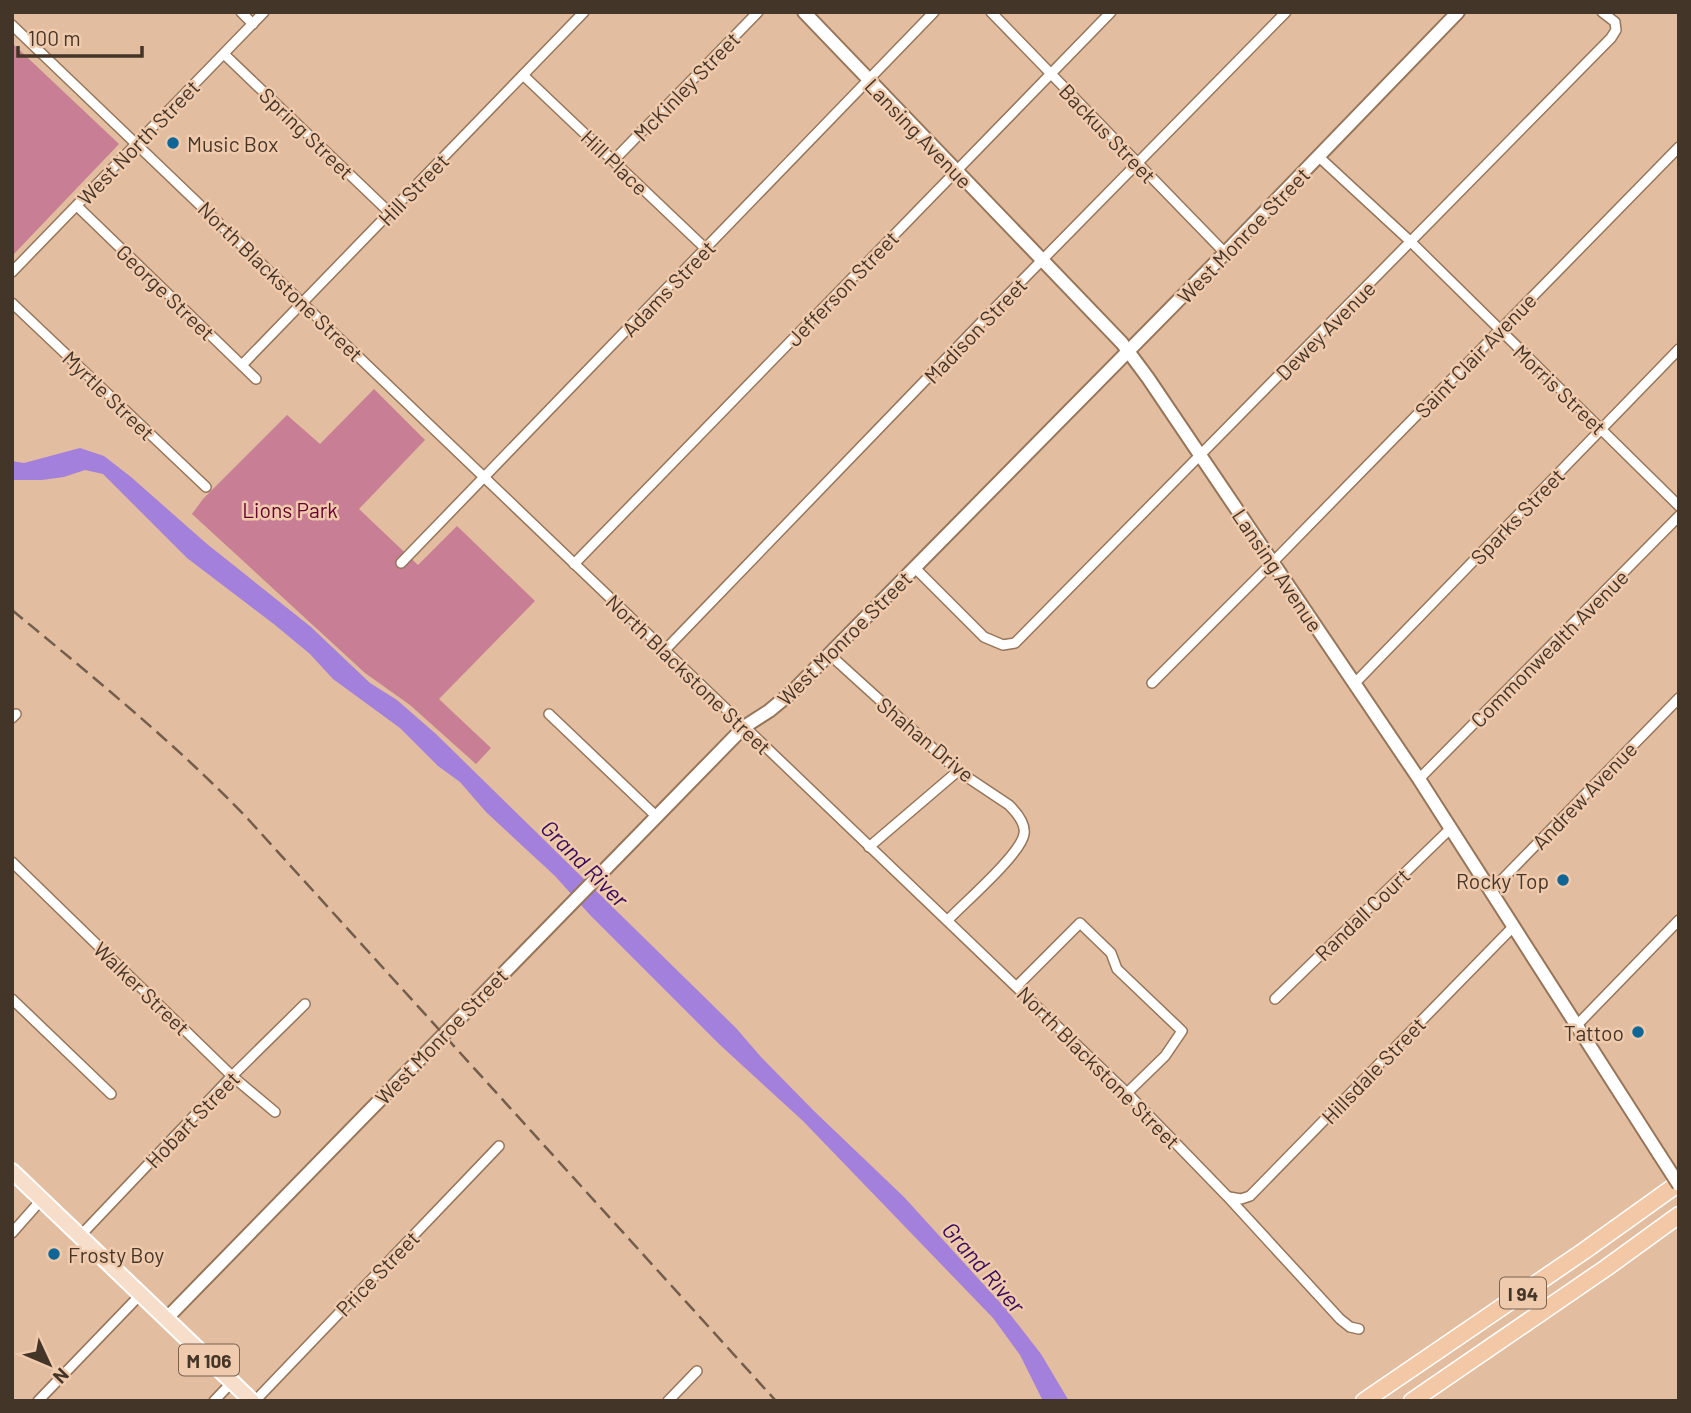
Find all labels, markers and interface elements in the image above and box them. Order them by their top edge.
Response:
scale bar [18,14,142,58]
text: 100 m [28,25,81,50]
street label: McKinley Street [628,26,744,146]
street label: Lansing Avenue [860,73,978,193]
street label: West North Street [72,74,204,210]
street label: Backus Street [1055,78,1161,188]
street label: Spring Street [255,82,359,184]
street label: Hill Place [576,124,654,200]
place label: Music Box [187,131,278,156]
marker: Music Box [165,135,181,151]
street label: Hill Street [373,148,453,230]
street label: West Monroe Street [1172,162,1314,308]
street label: North Blackstone Street [193,196,369,366]
street label: Jefferson Street [781,225,903,351]
street label: Adams Street [616,235,720,341]
street label: George Street [112,239,220,345]
street label: Madison Street [918,272,1032,388]
street label: Dewey Avenue [1270,275,1380,385]
street label: Saint Clair Avenue [1409,287,1541,423]
street label: Morris Street [1509,339,1611,439]
street label: Myrtle Street [58,345,160,445]
street label: Sparks Street [1465,463,1569,569]
park label: Lions Park [242,497,338,522]
street label: Lansing Avenue [1228,504,1328,636]
street label: Commonwealth Avenue [1465,564,1633,732]
street label: West Monroe Street [772,566,916,710]
street label: North Blackstone Street [601,589,777,759]
street label: Shahan Drive [873,691,979,787]
street label: Andrew Avenue [1526,736,1642,854]
water label: Grand River [536,814,635,913]
street label: Randall Court [1309,863,1415,965]
place label: Rocky Top [1456,868,1549,893]
marker: Rocky Top [1555,872,1571,888]
street label: Walker Street [89,936,195,1040]
street label: West Monroe Street [370,963,512,1109]
street label: North Blackstone Street [1013,981,1185,1153]
street label: Hillsdale Street [1316,1011,1430,1129]
place label: Tattoo [1564,1020,1624,1045]
marker: Tattoo [1630,1024,1646,1040]
street label: Hobart Street [140,1066,244,1172]
water label: Grand River [937,1216,1032,1319]
street label: Price Street [330,1225,424,1321]
place label: Frosty Boy [68,1242,164,1267]
marker: Frosty Boy [46,1246,62,1262]
road number: I 94 [1500,1278,1546,1308]
north arrow [14,1329,84,1399]
road number: M 106 [179,1344,239,1376]
text: N [49,1364,74,1389]

